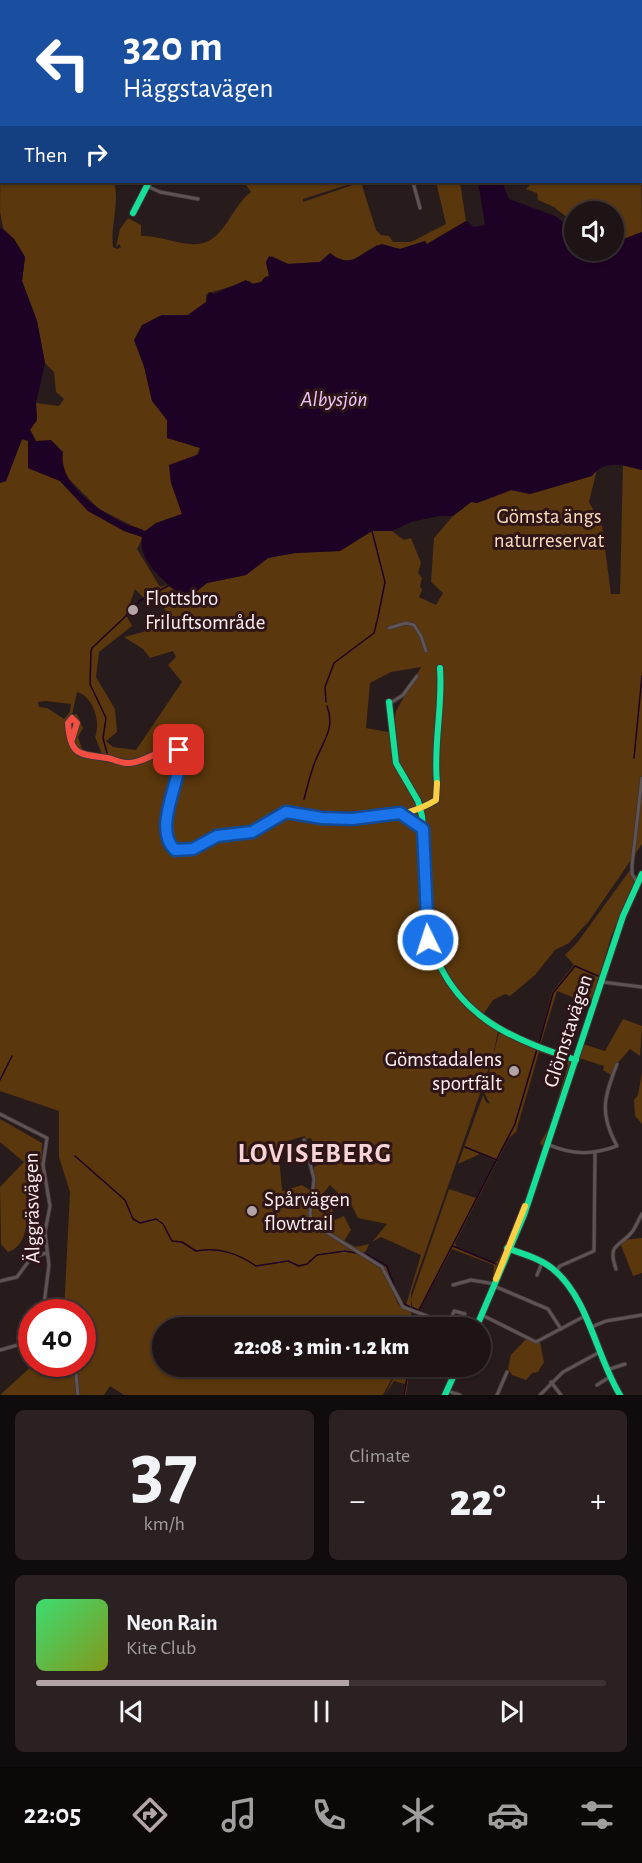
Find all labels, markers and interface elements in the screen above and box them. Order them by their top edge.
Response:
icon: left [24,24,102,102]
text: 320 m [123,26,223,68]
text: Häggstavägen [123,75,273,102]
icon: right [80,138,113,171]
text: Then [24,144,68,166]
map controls [564,201,624,261]
button: sound [564,201,624,261]
water label: Albysjön [299,388,368,410]
park label: Gömsta ängs naturreservat [494,506,604,551]
place label: Flottsbro Friluftsområde [145,588,265,633]
marker: Flottsbro Friluftsområde [126,603,140,617]
pin [153,724,204,775]
icon: arrive [162,733,195,766]
position arrow [396,908,460,972]
street label: Glömstavägen [540,972,596,1090]
place label: Gömstadalens sportfält [385,1049,502,1094]
marker: Gömstadalens sportfält [507,1064,521,1078]
district label: LOVISEBERG [238,1140,392,1167]
street label: Älggräsvägen [20,1152,43,1264]
place label: Spårvägen flowtrail [264,1189,350,1234]
marker: Spårvägen flowtrail [245,1204,259,1218]
speed limit sign: 40 [18,1299,96,1377]
text: 22:08 · 3 min · 1.2 km [234,1336,409,1358]
text: 37 [131,1434,198,1512]
text: Climate [350,1446,410,1466]
text: 22° [450,1479,506,1524]
text: − [350,1485,365,1518]
text: + [590,1485,606,1518]
text: km/h [144,1514,185,1534]
text: Neon Rain [126,1612,218,1634]
text: Kite Club [126,1638,196,1658]
icon: previous [115,1695,148,1728]
icon: pause [305,1695,338,1728]
icon: next [495,1695,528,1728]
icon: directions [129,1794,171,1836]
icon: music [218,1794,260,1836]
icon: phone [308,1794,350,1836]
icon: climate [397,1794,439,1836]
icon: car [487,1794,529,1836]
icon: filters [576,1794,618,1836]
text: 22:05 [24,1801,81,1828]

